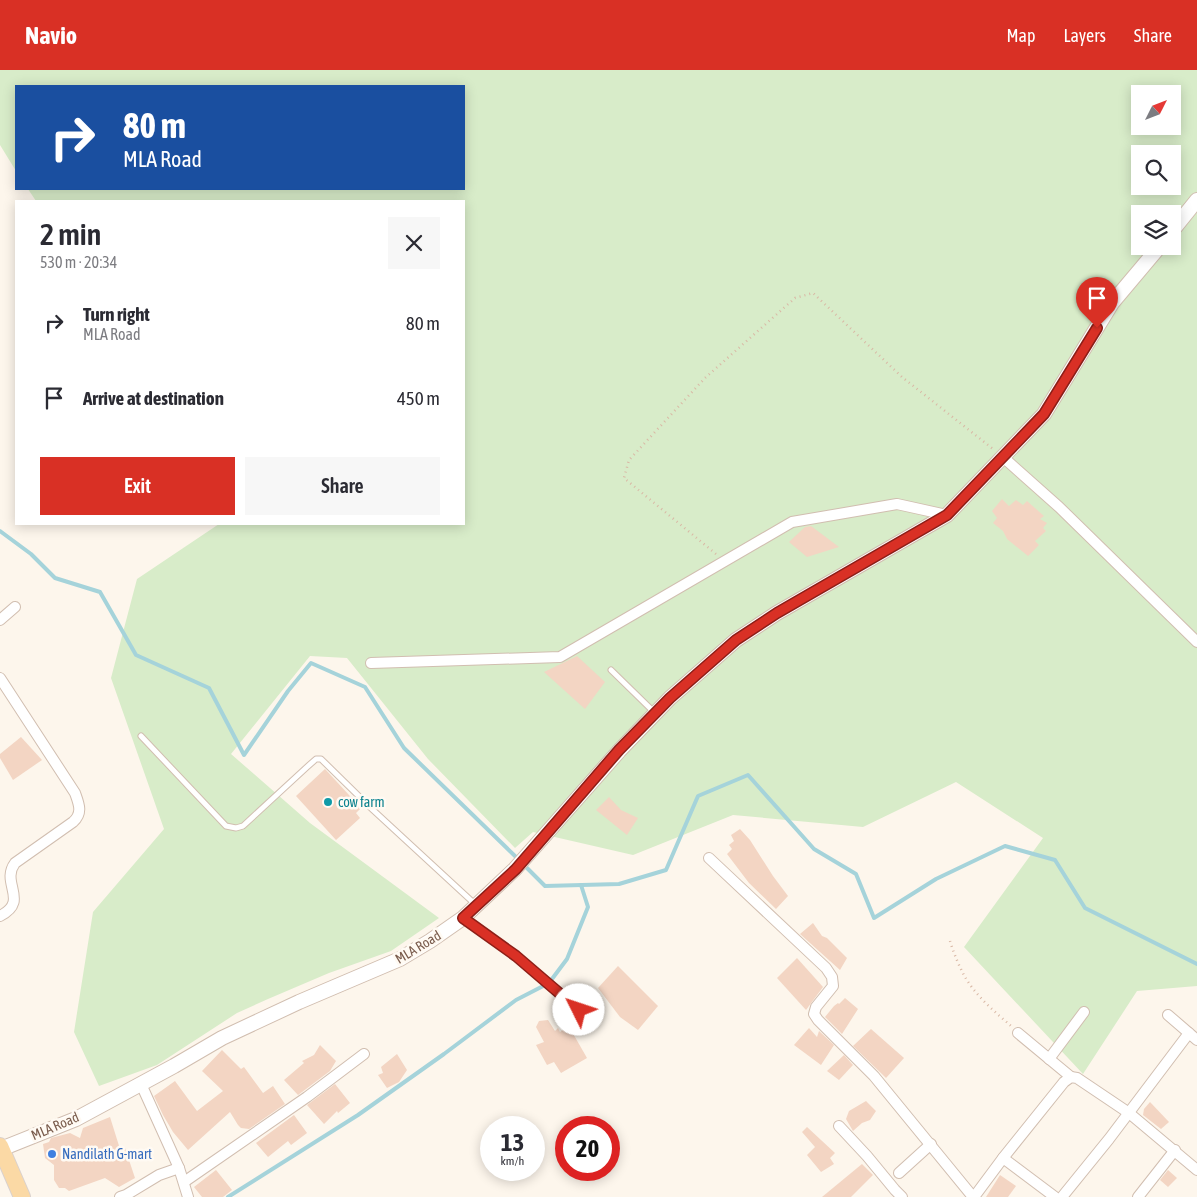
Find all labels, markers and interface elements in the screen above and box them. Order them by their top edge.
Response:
text: Navio [25,22,77,49]
text: Map [1006,25,1035,46]
text: Layers [1063,25,1106,46]
text: Share [1134,25,1172,46]
north arrow [1131,85,1181,135]
map controls [1131,85,1181,255]
icon: right [40,105,105,170]
text: 80 m [123,105,186,145]
button: search [1131,145,1181,195]
text: MLA Road [123,146,202,172]
button: layers [1131,205,1181,255]
text: 2 min [40,217,101,251]
button: close [388,217,440,269]
text: 530 m · 20:34 [40,253,117,271]
pin [1076,277,1118,328]
icon: arrive [1083,284,1111,312]
text: Turn right [83,303,150,325]
icon: right [40,309,68,337]
text: 80 m [406,312,440,334]
text: MLA Road [83,325,141,343]
icon: arrive [40,384,68,412]
text: Arrive at destination [83,387,224,409]
text: 450 m [397,387,440,409]
button: Exit [40,457,235,515]
button: Share [245,457,440,515]
place label: cow farm [338,794,384,810]
marker: cow farm [322,796,334,808]
street label: MLA Road [392,927,444,967]
position arrow [552,983,604,1035]
street label: MLA Road [29,1109,81,1143]
speed limit sign: 20 [555,1116,620,1181]
text: 13 [501,1128,524,1156]
place label: Nandilath G-mart [62,1146,152,1162]
marker: Nandilath G-mart [46,1148,58,1160]
text: km/h [501,1154,524,1168]

